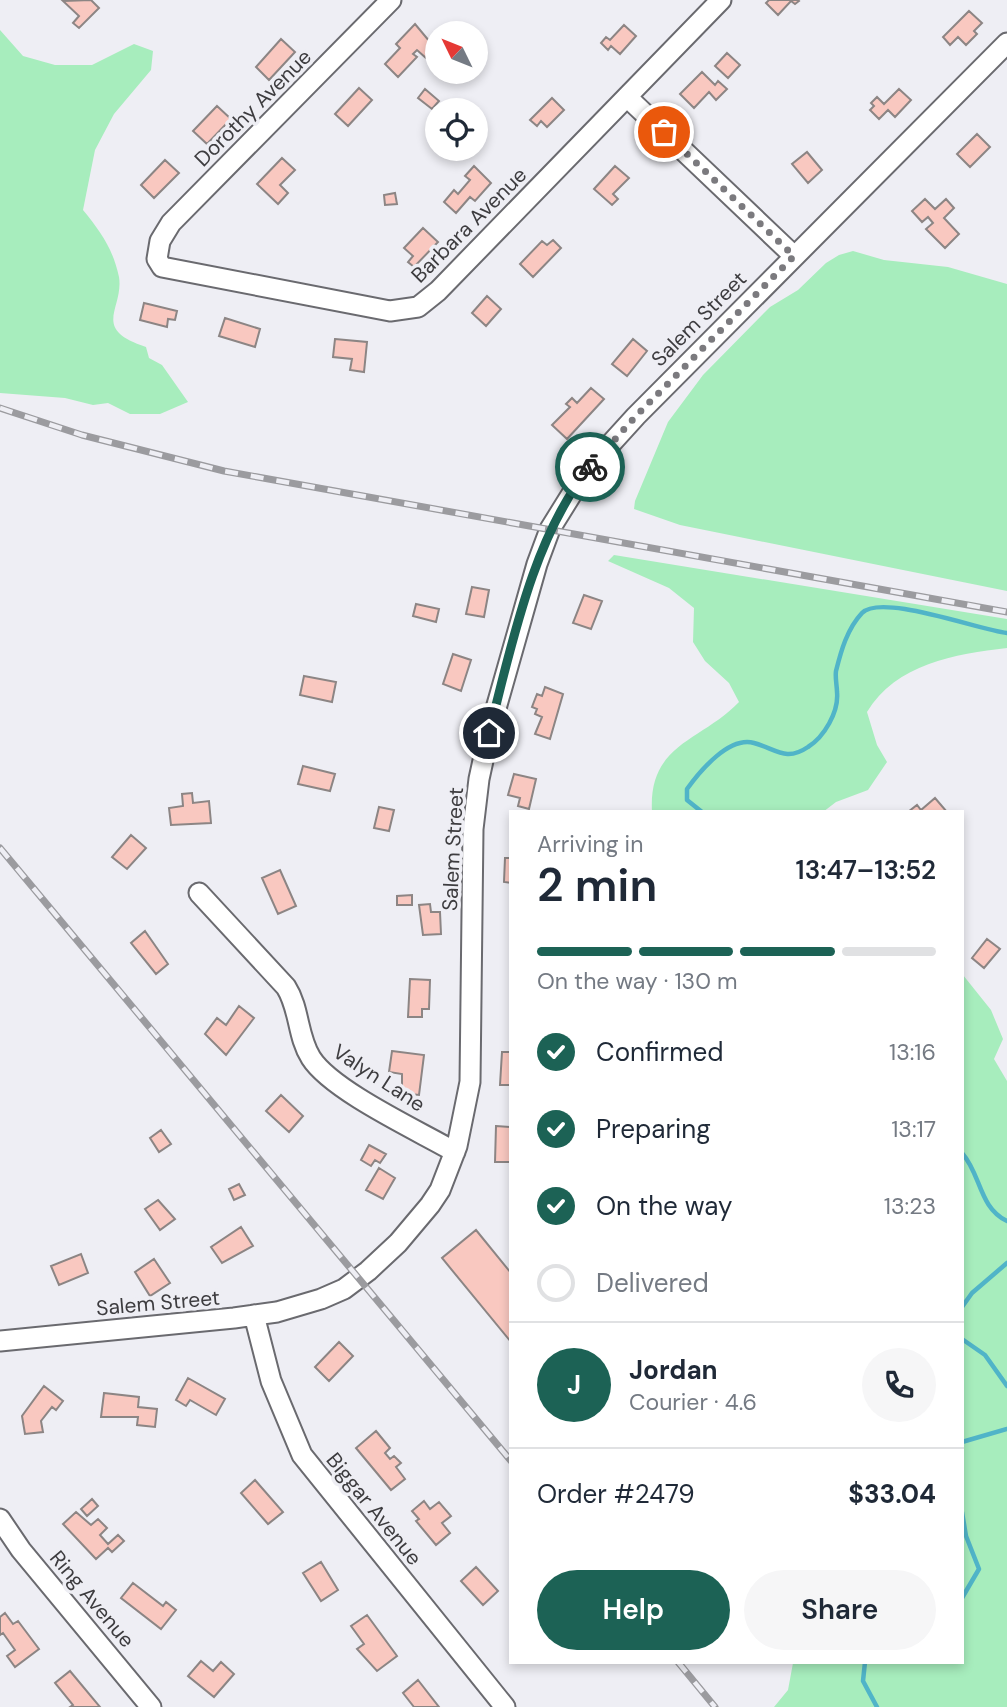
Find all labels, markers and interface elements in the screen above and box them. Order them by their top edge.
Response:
north arrow [425,21,488,84]
map controls [425,21,488,161]
street label: Dorothy Avenue [188,43,318,173]
button: locate [425,98,488,161]
pin [634,102,694,162]
icon: bag [645,113,683,151]
street label: Barbara Avenue [405,161,533,289]
street label: Salem Street [645,265,753,373]
courier [555,432,625,502]
icon: bike [571,448,609,486]
pin [459,703,519,763]
icon: home [470,714,508,752]
street label: Salem Street [436,786,470,912]
text: Arriving in [537,829,643,859]
text: 13:47–13:52 [796,853,936,887]
text: 2 min [537,855,657,915]
text: On the way · 130 m [537,966,738,996]
icon: check [537,1033,575,1071]
text: Confirmed [596,1035,723,1069]
text: 13:16 [889,1037,936,1067]
street label: Valyn Lane [327,1038,431,1118]
icon: check [537,1110,575,1148]
text: Preparing [596,1112,711,1146]
text: 13:17 [891,1114,936,1144]
icon: check [537,1187,575,1225]
text: On the way [596,1189,732,1223]
text: 13:23 [884,1191,936,1221]
text: Delivered [596,1266,709,1300]
street label: Salem Street [95,1284,221,1322]
button: phone [862,1348,936,1422]
text: Jordan [629,1353,718,1387]
text: J [567,1368,581,1402]
text: Courier · 4.6 [629,1387,757,1417]
street label: Biggar Avenue [320,1447,428,1571]
text: Order #2479 [537,1477,695,1511]
text: $33.04 [848,1477,936,1511]
street label: Ring Avenue [43,1545,141,1653]
button: Help [537,1570,730,1650]
button: Share [744,1570,936,1650]

